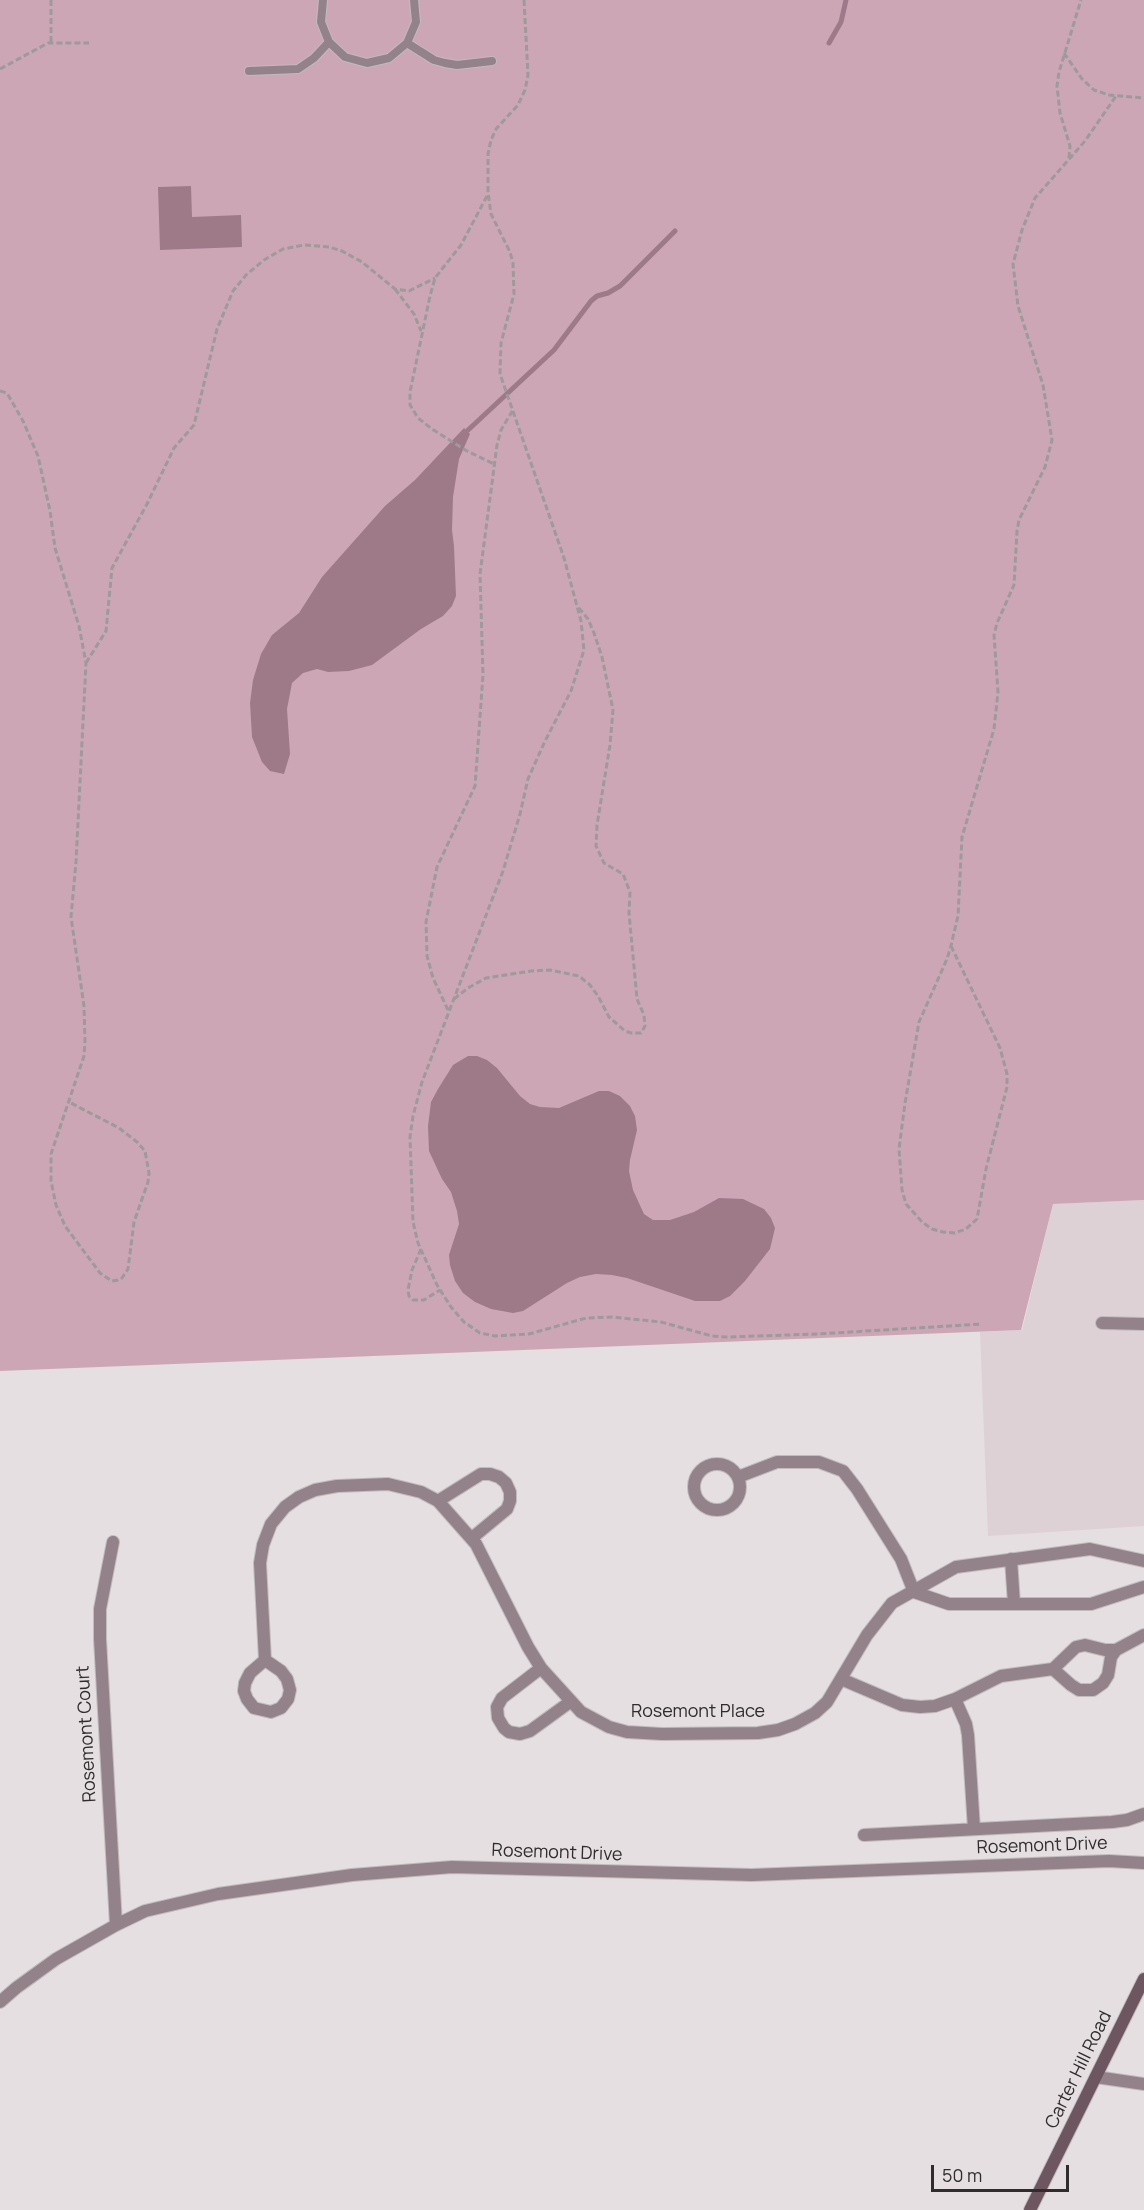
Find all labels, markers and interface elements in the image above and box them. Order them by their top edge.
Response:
street label: Rosemont Court [73,1665,101,1803]
street label: Rosemont Place [631,1701,765,1723]
street label: Rosemont Drive [976,1833,1108,1859]
street label: Rosemont Drive [491,1840,623,1866]
street label: Carter Hill Road [1041,2008,1117,2132]
scale bar [934,2153,1072,2191]
text: 50 m [942,2163,982,2187]

